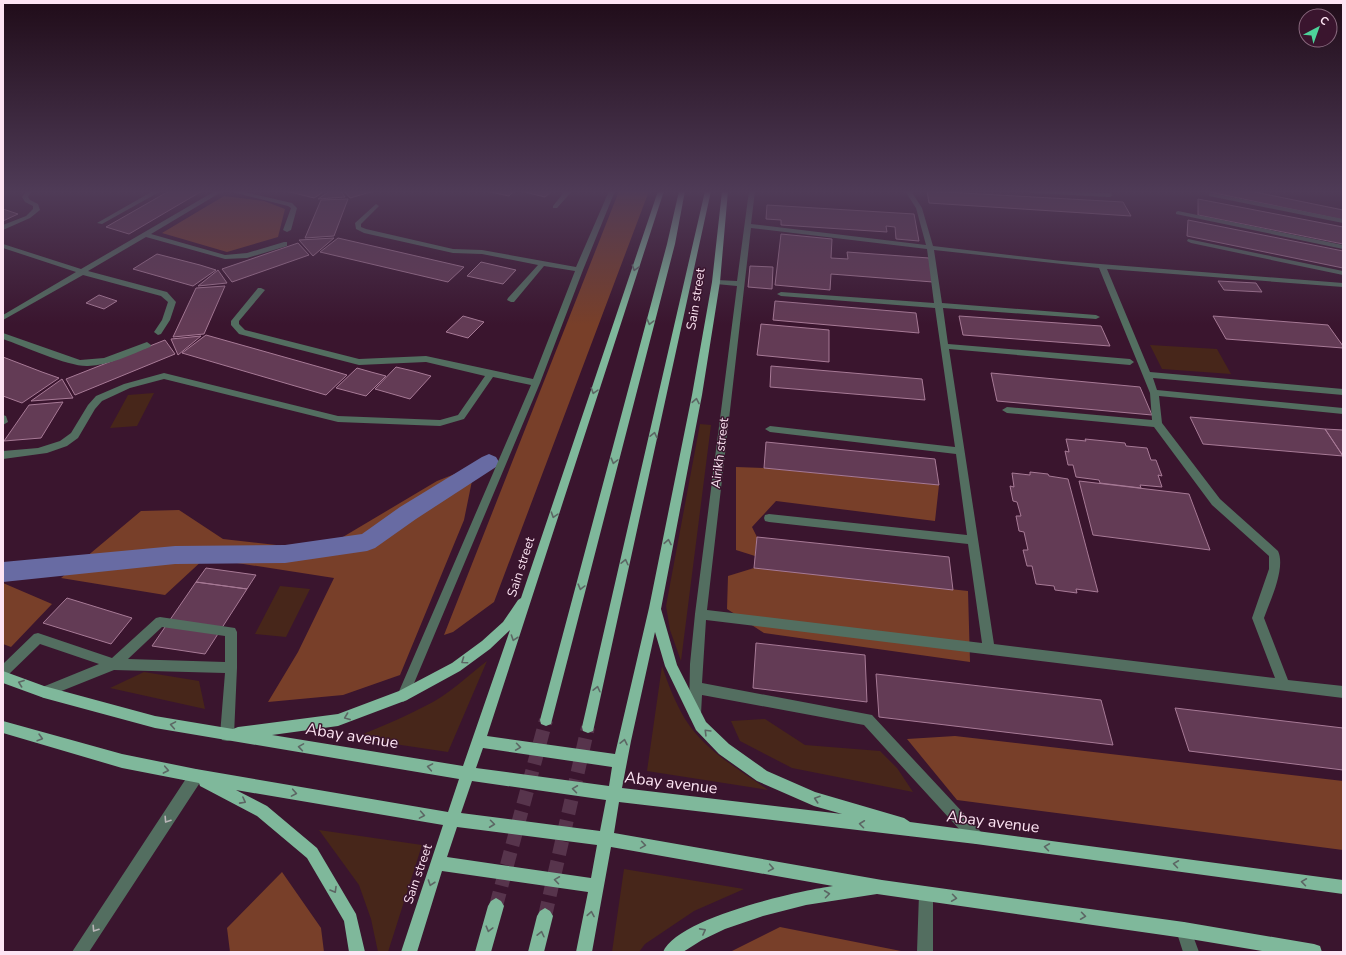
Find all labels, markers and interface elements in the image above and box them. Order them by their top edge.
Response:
north arrow [1298,8,1338,48]
text: С [1316,13,1332,29]
one-way arrow [631,264,640,271]
street label: Sain street [682,266,710,331]
one-way arrow [647,319,655,325]
one-way arrow [590,388,599,395]
one-way arrow [691,398,699,404]
street label: Airikh street [707,416,733,489]
one-way arrow [649,432,657,439]
one-way arrow [610,458,619,465]
one-way arrow [551,511,559,518]
street label: Sain street [503,534,539,599]
one-way arrow [663,539,672,545]
one-way arrow [621,559,629,565]
one-way arrow [577,583,586,590]
one-way arrow [510,635,518,642]
one-way arrow [461,656,468,664]
one-way arrow [17,680,24,688]
one-way arrow [592,686,600,692]
one-way arrow [344,712,351,720]
street label: Abay avenue [304,718,400,754]
one-way arrow [170,722,176,730]
one-way arrow [704,729,712,737]
one-way arrow [37,733,44,742]
one-way arrow [619,739,627,745]
one-way arrow [515,742,521,751]
one-way arrow [298,743,304,752]
one-way arrow [427,763,433,772]
one-way arrow [163,765,169,774]
street label: Abay avenue [623,766,719,800]
one-way arrow [572,784,578,793]
one-way arrow [291,788,297,797]
one-way arrow [813,795,820,804]
one-way arrow [239,796,246,803]
street label: Abay avenue [945,805,1041,839]
one-way arrow [419,811,425,819]
one-way arrow [164,816,172,823]
one-way arrow [489,820,495,829]
one-way arrow [859,820,865,829]
street label: Sain street [399,841,437,906]
one-way arrow [640,841,646,849]
one-way arrow [1044,843,1050,852]
one-way arrow [1172,860,1179,869]
one-way arrow [768,863,774,872]
one-way arrow [554,876,560,885]
one-way arrow [1301,877,1307,886]
one-way arrow [427,879,436,886]
one-way arrow [329,886,336,893]
one-way arrow [824,890,830,899]
one-way arrow [951,893,957,902]
one-way arrow [586,911,595,917]
one-way arrow [1080,911,1086,920]
one-way arrow [93,924,100,931]
one-way arrow [486,926,494,932]
one-way arrow [699,928,707,936]
one-way arrow [536,931,544,937]

